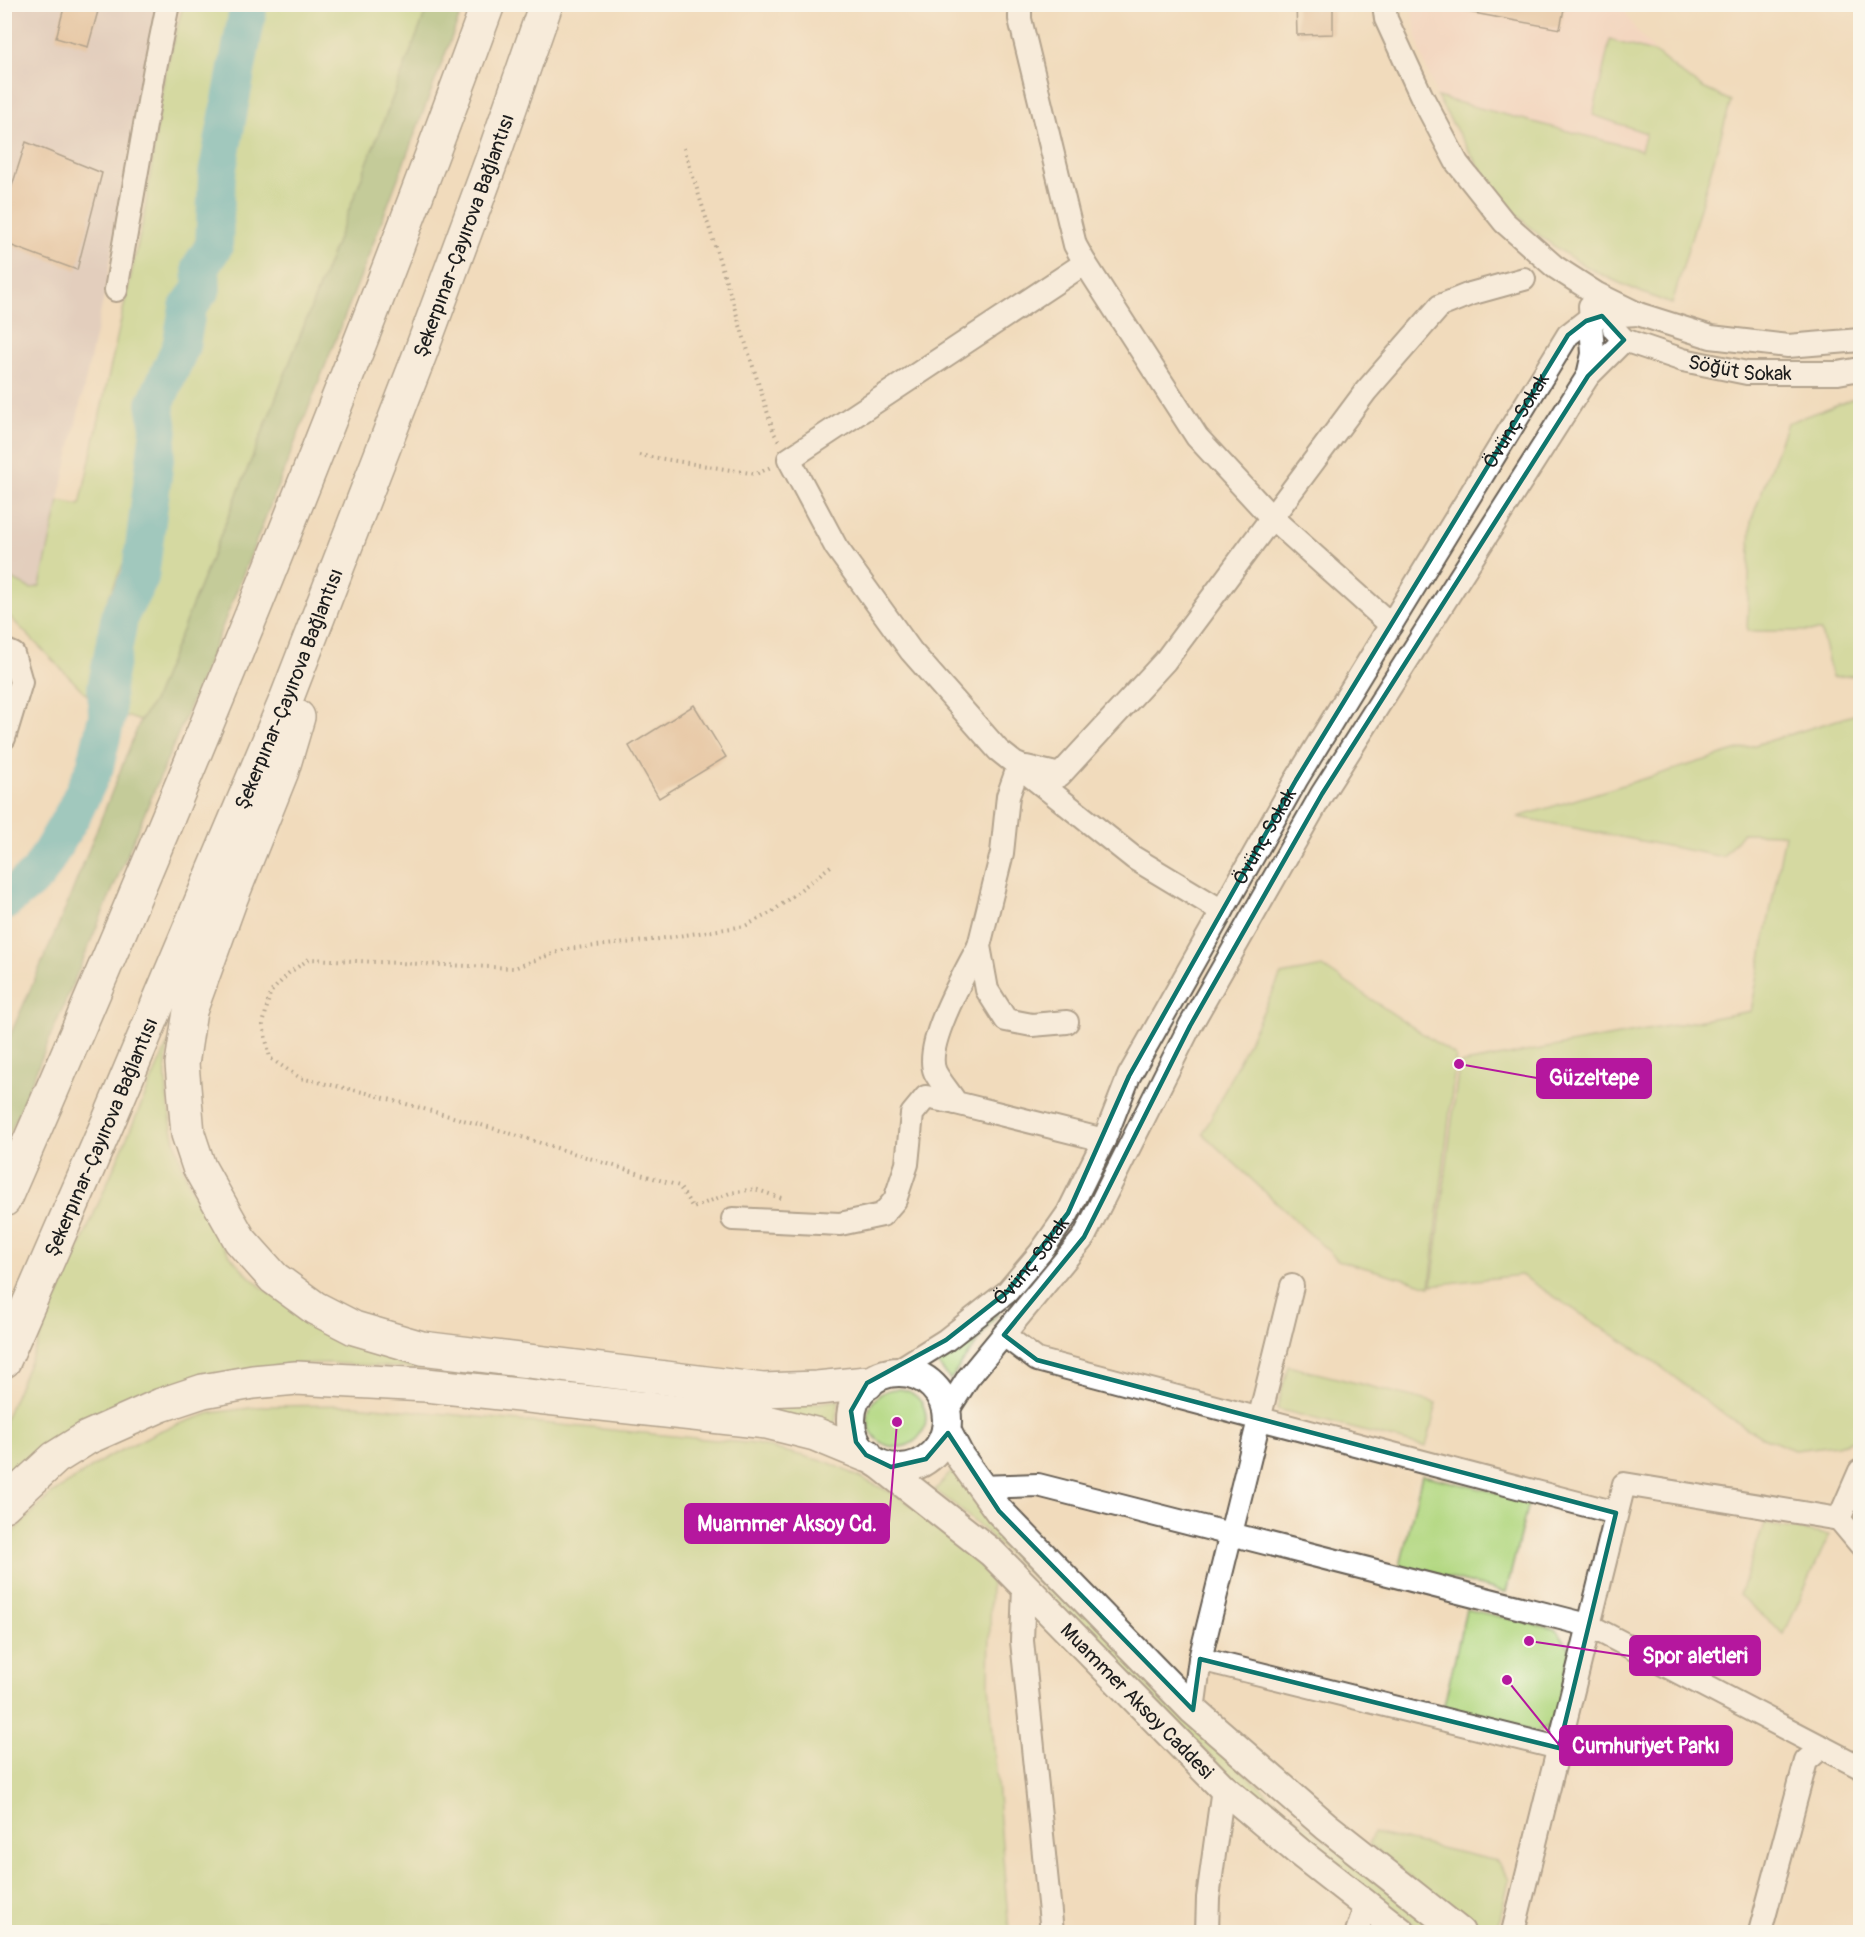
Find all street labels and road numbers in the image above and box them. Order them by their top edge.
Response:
street label: Şekerpınar-Çayırova Bağlantısı [407,110,520,361]
street label: Söğüt Sokak [1686,349,1792,386]
street label: Övünç Sokak [1477,368,1555,473]
street label: Şekerpınar-Çayırova Bağlantısı [229,565,348,813]
street label: Övünç Sokak [1227,783,1302,889]
street label: Şekerpınar-Çayırova Bağlantısı [39,1014,163,1260]
street label: Övünç Sokak [988,1211,1075,1311]
street label: Muammer Aksoy Caddesi [1055,1618,1219,1784]

